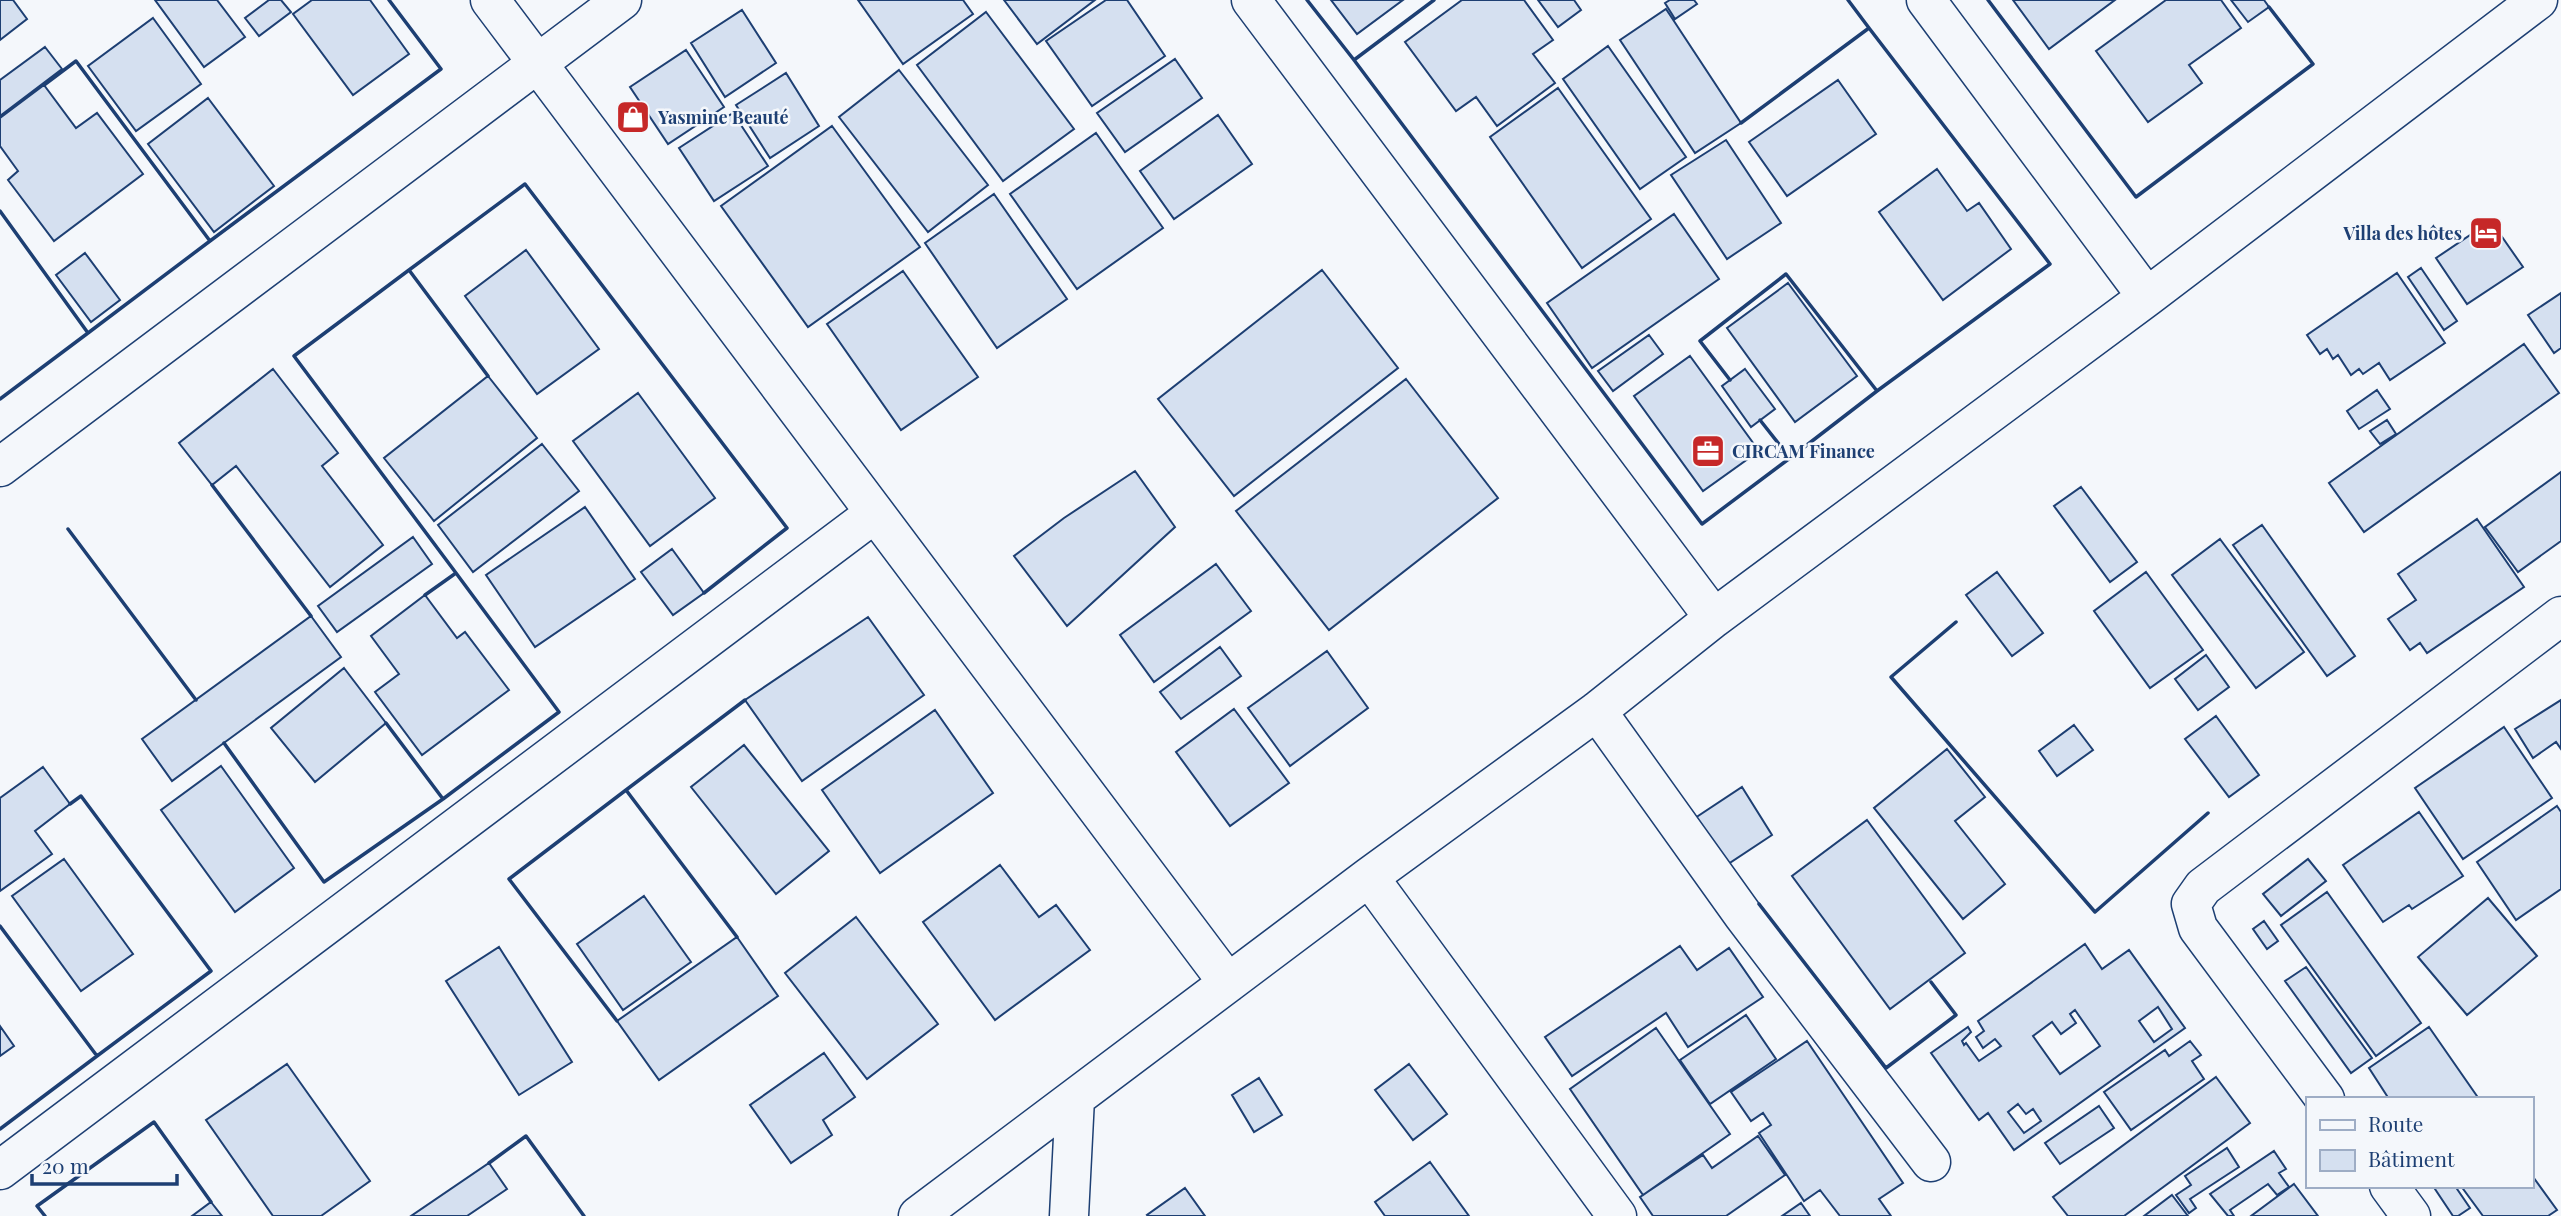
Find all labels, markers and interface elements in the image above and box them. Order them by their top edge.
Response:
shop icon: Yasmine Beauté [614,98,652,136]
place label: Yasmine Beauté [657,105,789,129]
hotel icon: Villa des hôtes [2467,214,2505,252]
place label: Villa des hôtes [2342,221,2462,245]
office icon: CIRCAM Finance [1689,432,1727,470]
place label: CIRCAM Finance [1732,439,1875,463]
legend [2306,1097,2533,1188]
text: Route [2368,1109,2423,1137]
scale bar [32,1142,177,1186]
text: Bâtiment [2368,1144,2455,1172]
text: 20 m [42,1151,89,1179]

